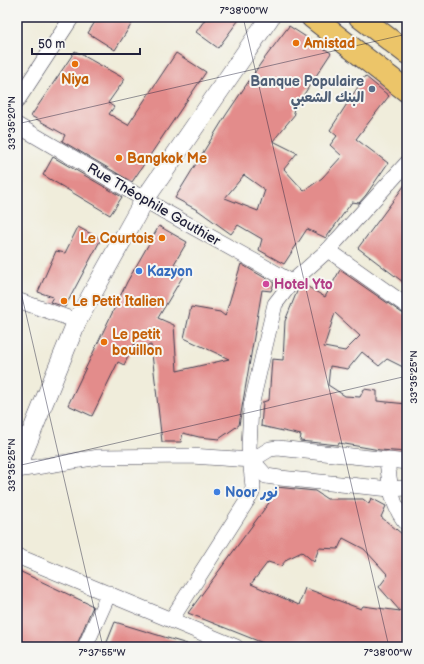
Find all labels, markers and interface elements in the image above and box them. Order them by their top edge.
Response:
text: 7°38'00"W [220,5,268,17]
scale bar [32,30,140,56]
place label: Amistad [303,35,355,52]
text: 50 m [38,37,65,52]
marker: Amistad [291,38,301,48]
marker: Niya [70,59,80,69]
place label: Niya [61,71,89,88]
place label: Banque Populaire البنك الشعبي [250,73,364,110]
marker: Banque Populaire البنك الشعبي [367,84,377,94]
text: 33°35'20"N [6,96,18,150]
place label: Bangkok Me [127,150,207,167]
marker: Bangkok Me [114,153,124,163]
street label: Rue Théophile Gauthier [84,159,224,250]
place label: Le Courtois [80,230,154,247]
marker: Le Courtois [157,233,167,243]
place label: Kazyon [147,263,193,280]
marker: Kazyon [134,266,144,276]
place label: Hotel Yto [274,276,333,293]
marker: Hotel Yto [261,279,271,289]
place label: Le Petit Italien [72,293,165,310]
marker: Le Petit Italien [59,296,69,306]
place label: Le petit bouillon [112,326,163,359]
marker: Le petit bouillon [99,337,109,347]
text: 33°35'25"N [408,350,420,404]
text: 33°35'25"N [6,438,18,492]
place label: Noor نور [225,484,278,502]
marker: Noor نور [212,487,222,497]
text: 7°37'55"W [78,647,126,659]
text: 7°38'00"W [364,647,412,659]

